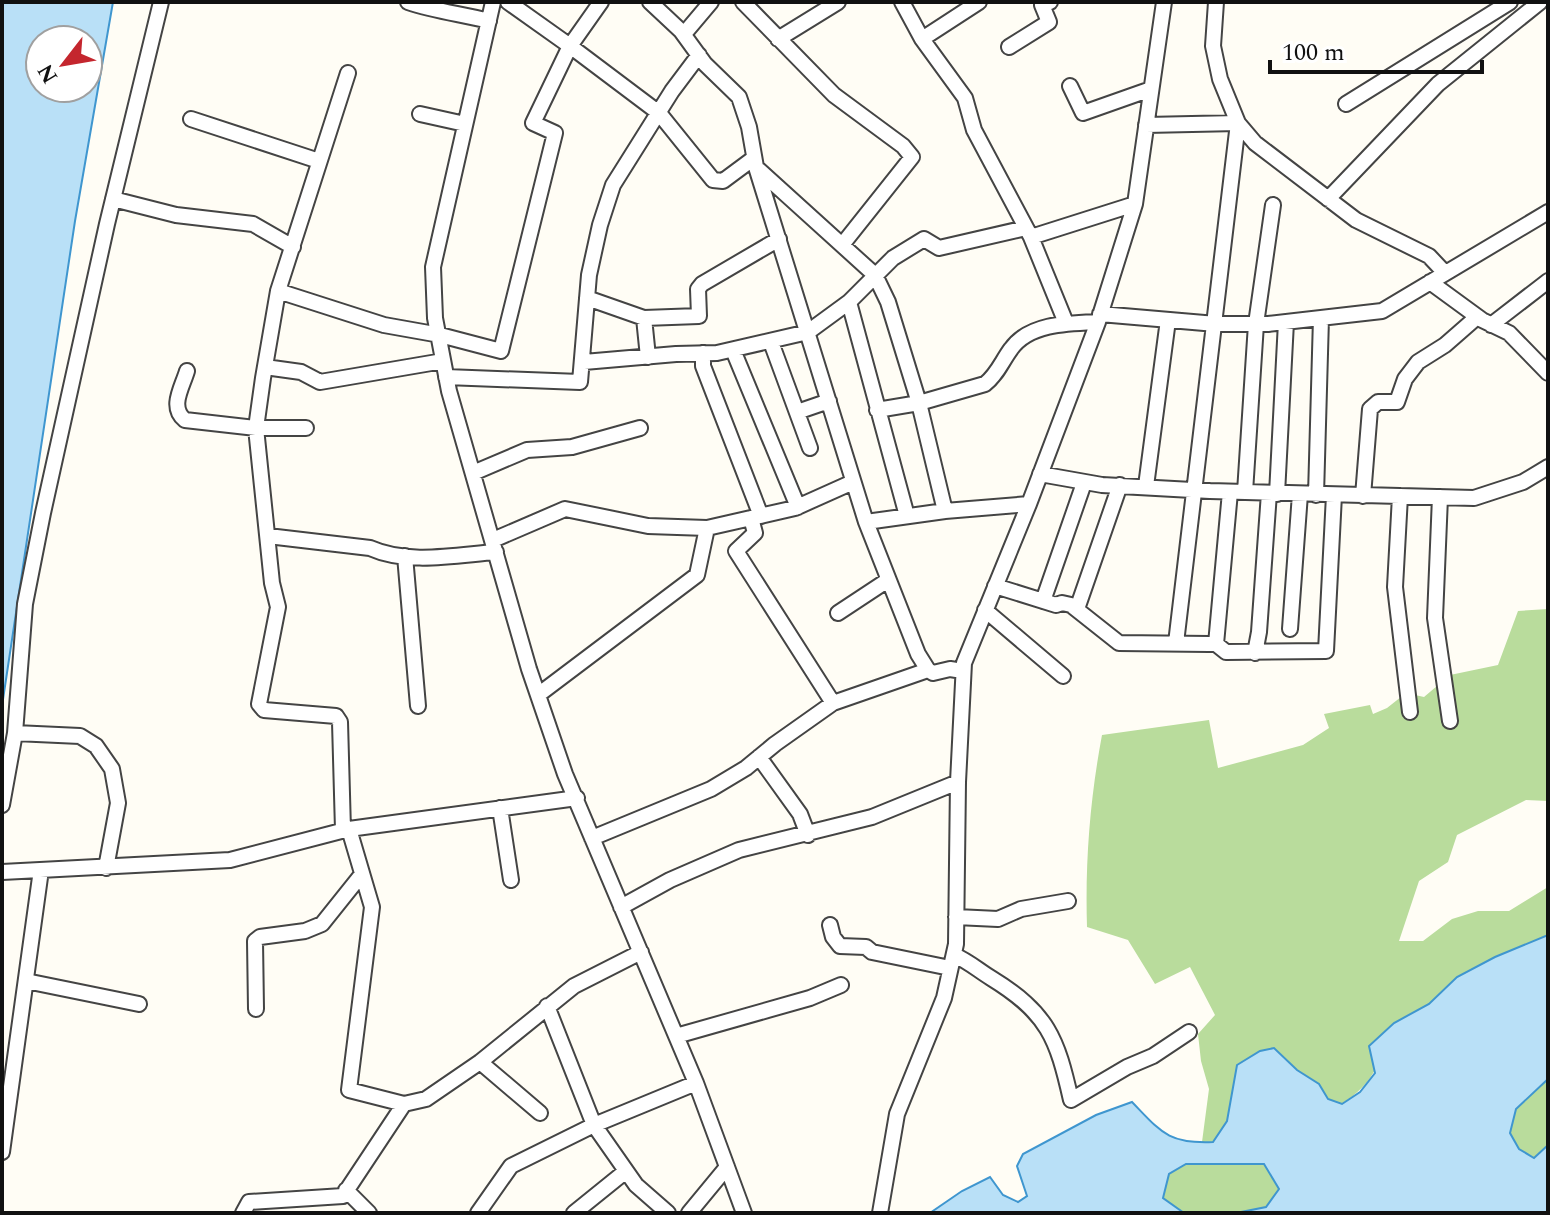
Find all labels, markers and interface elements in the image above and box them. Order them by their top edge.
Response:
north arrow [24,24,104,104]
scale bar [1270,24,1482,74]
text: 100 m [1282,35,1345,71]
text: N [29,57,67,90]

